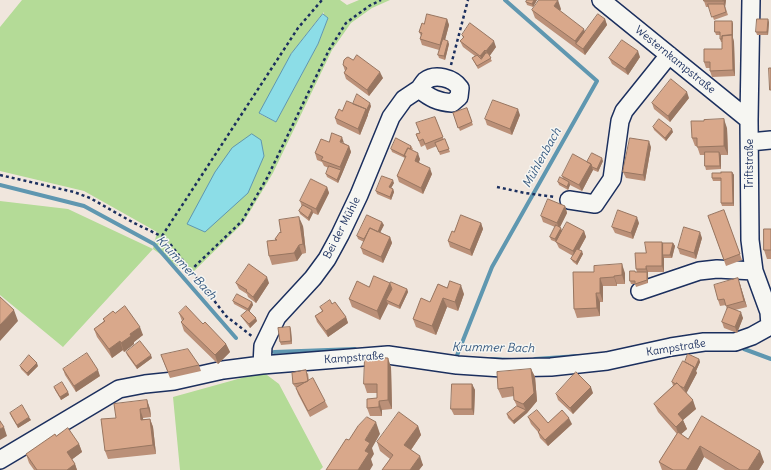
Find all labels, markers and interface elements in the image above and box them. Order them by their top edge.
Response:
street label: Westernkampstraße [632,23,718,97]
water label: Mühlenbach [520,126,564,190]
street label: Triftstraße [743,139,757,189]
street label: Bei der Mühle [321,195,363,261]
water label: Krummer Bach [153,233,219,303]
street label: Kampstraße [645,337,707,359]
water label: Krummer Bach [452,340,534,356]
street label: Kampstraße [324,349,384,367]

